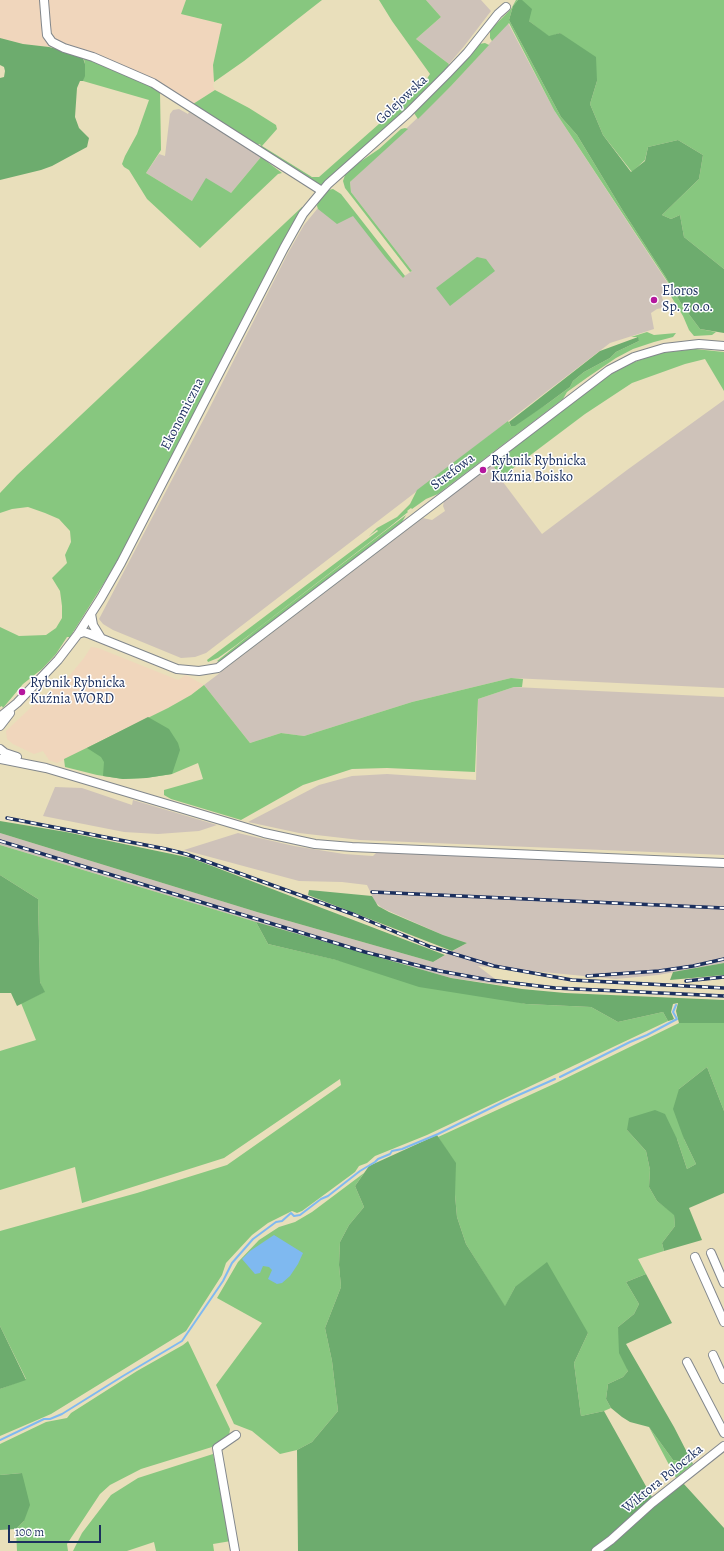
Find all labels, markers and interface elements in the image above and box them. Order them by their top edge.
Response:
street label: Golejowska [373,72,431,128]
place label: Eloros Sp. z o.o. [662,284,713,316]
marker: Eloros Sp. z o.o. [649,295,659,305]
street label: Ekonomiczna [158,375,208,453]
street label: Strefowa [428,450,478,494]
place label: Rybnik Rybnicka Kuźnia Boisko [491,454,586,486]
marker: Rybnik Rybnicka Kuźnia Boisko [478,465,488,475]
place label: Rybnik Rybnicka Kuźnia WORD [30,676,125,708]
marker: Rybnik Rybnicka Kuźnia WORD [17,687,27,697]
street label: Wiktora Poloczka [619,1441,707,1517]
scale bar [10,1517,103,1543]
text: 100 m [15,1524,44,1540]

